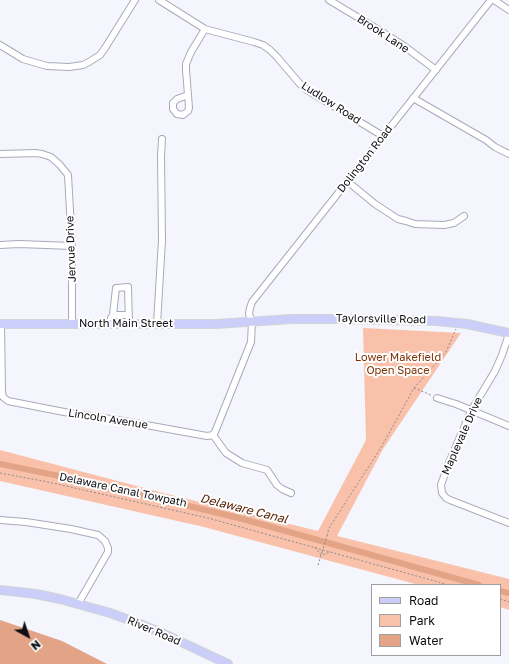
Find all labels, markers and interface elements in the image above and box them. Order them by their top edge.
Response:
street label: Brook Lane [354,12,412,56]
street label: Ludlow Road [299,79,363,127]
street label: Dolington Road [335,123,395,195]
street label: Jervue Drive [63,216,79,282]
street label: Taylorsville Road [336,312,426,326]
street label: North Main Street [79,317,173,331]
park label: Lower Makefield Open Space [355,351,441,377]
street label: Maplevale Drive [439,395,485,477]
street label: Lincoln Avenue [67,406,149,432]
street label: Delaware Canal Towpath [58,470,188,510]
water label: Delaware Canal [199,491,289,527]
legend [371,584,501,656]
text: Road [409,593,438,608]
text: Park [409,613,435,628]
street label: River Road [125,614,183,648]
north arrow [8,616,48,656]
text: Water [409,633,443,648]
text: N [29,638,43,653]

